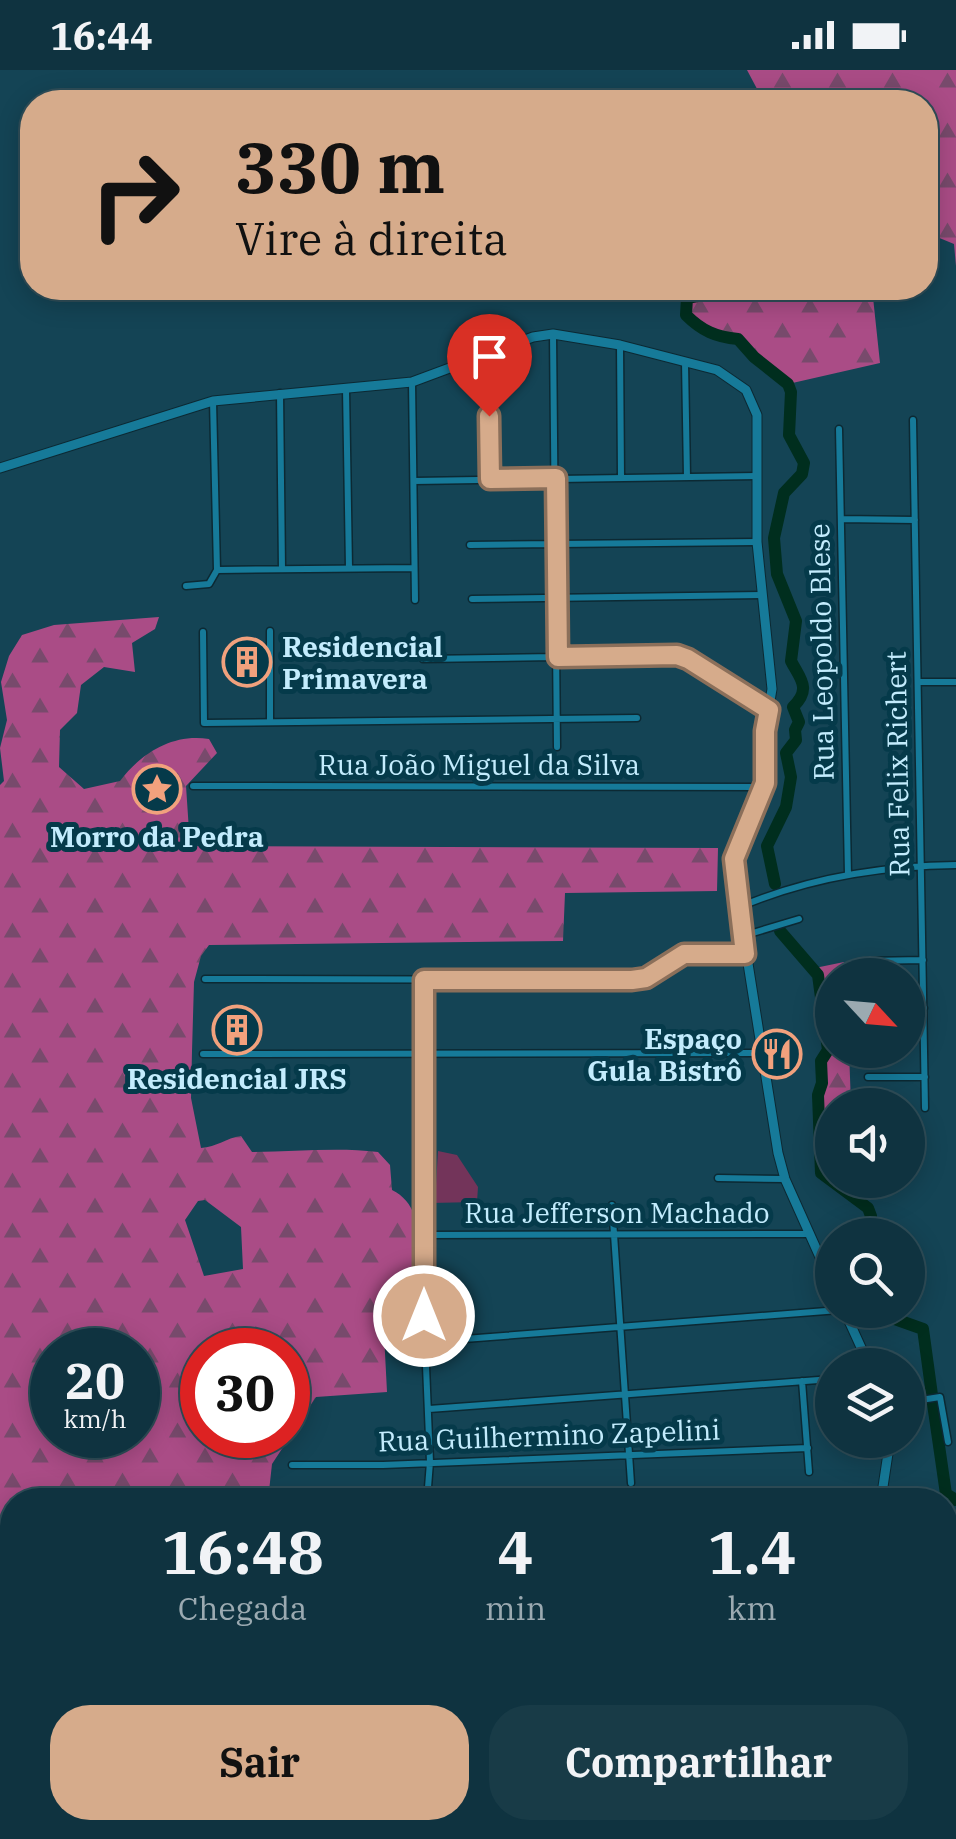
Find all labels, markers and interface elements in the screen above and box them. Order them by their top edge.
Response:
text: 16:44 [50,11,153,60]
text: 330 m [235,121,445,212]
icon: right [70,130,200,260]
text: Vire à direita [235,209,508,267]
pin [447,314,532,417]
icon: arrive [462,329,517,384]
street label: Rua Leopoldo Blese [800,523,842,781]
place label: Residencial Primavera [282,628,443,697]
building icon: Residencial Primavera [221,636,273,688]
street label: Rua Felix Richert [877,651,917,877]
street label: Rua João Miguel da Silva [318,746,640,783]
place icon: Morro da Pedra [131,763,183,815]
place label: Morro da Pedra [50,818,264,855]
north arrow [815,958,925,1068]
map controls [815,958,925,1458]
building icon: Residencial JRS [211,1004,263,1056]
place label: Espaço Gula Bistrô [587,1020,742,1089]
restaurant icon: Espaço Gula Bistrô [751,1028,803,1080]
place label: Residencial JRS [127,1060,347,1097]
button: sound [815,1088,925,1198]
street label: Rua Jefferson Machado [464,1194,770,1231]
button: search [815,1218,925,1328]
position arrow [372,1264,476,1368]
speed limit sign: 30 [180,1328,310,1458]
text: 20 [65,1348,125,1413]
button: layers [815,1348,925,1458]
text: km/h [63,1402,127,1435]
street label: Rua Guilhermino Zapelini [377,1411,721,1459]
text: 16:48 [161,1512,324,1591]
text: 4 [498,1512,534,1591]
text: 1.4 [708,1512,797,1591]
text: Chegada [178,1587,307,1629]
text: min [485,1587,546,1629]
text: km [727,1587,777,1629]
button: Sair [50,1705,469,1820]
button: Compartilhar [489,1705,908,1820]

